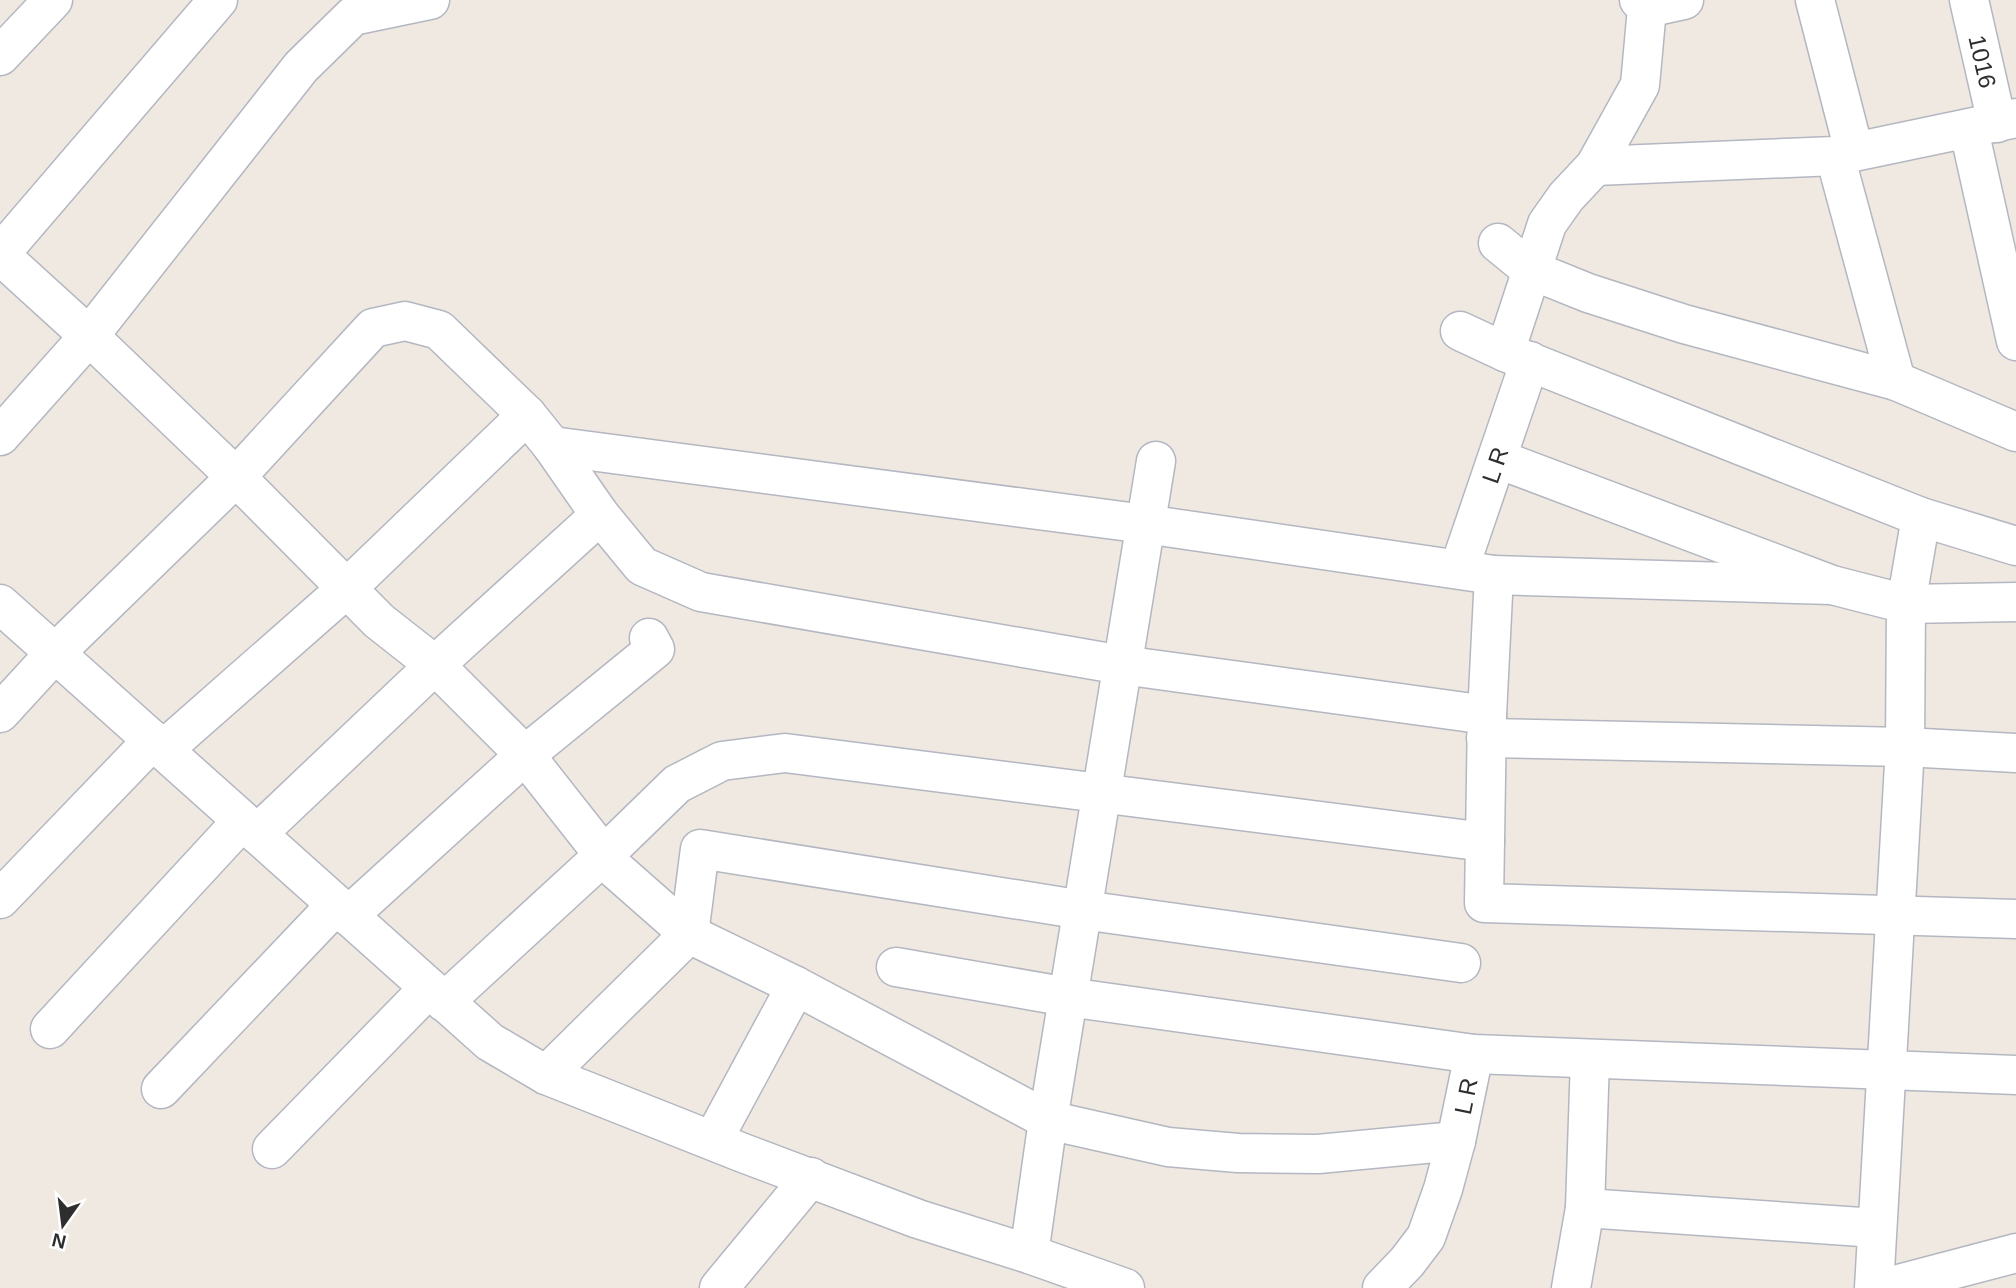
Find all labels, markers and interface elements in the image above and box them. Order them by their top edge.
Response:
street label: 1016 [1964,32,2002,90]
street label: L R [1476,443,1513,487]
street label: L R [1448,1075,1482,1117]
north arrow [28,1190,98,1260]
text: N [50,1229,68,1253]

